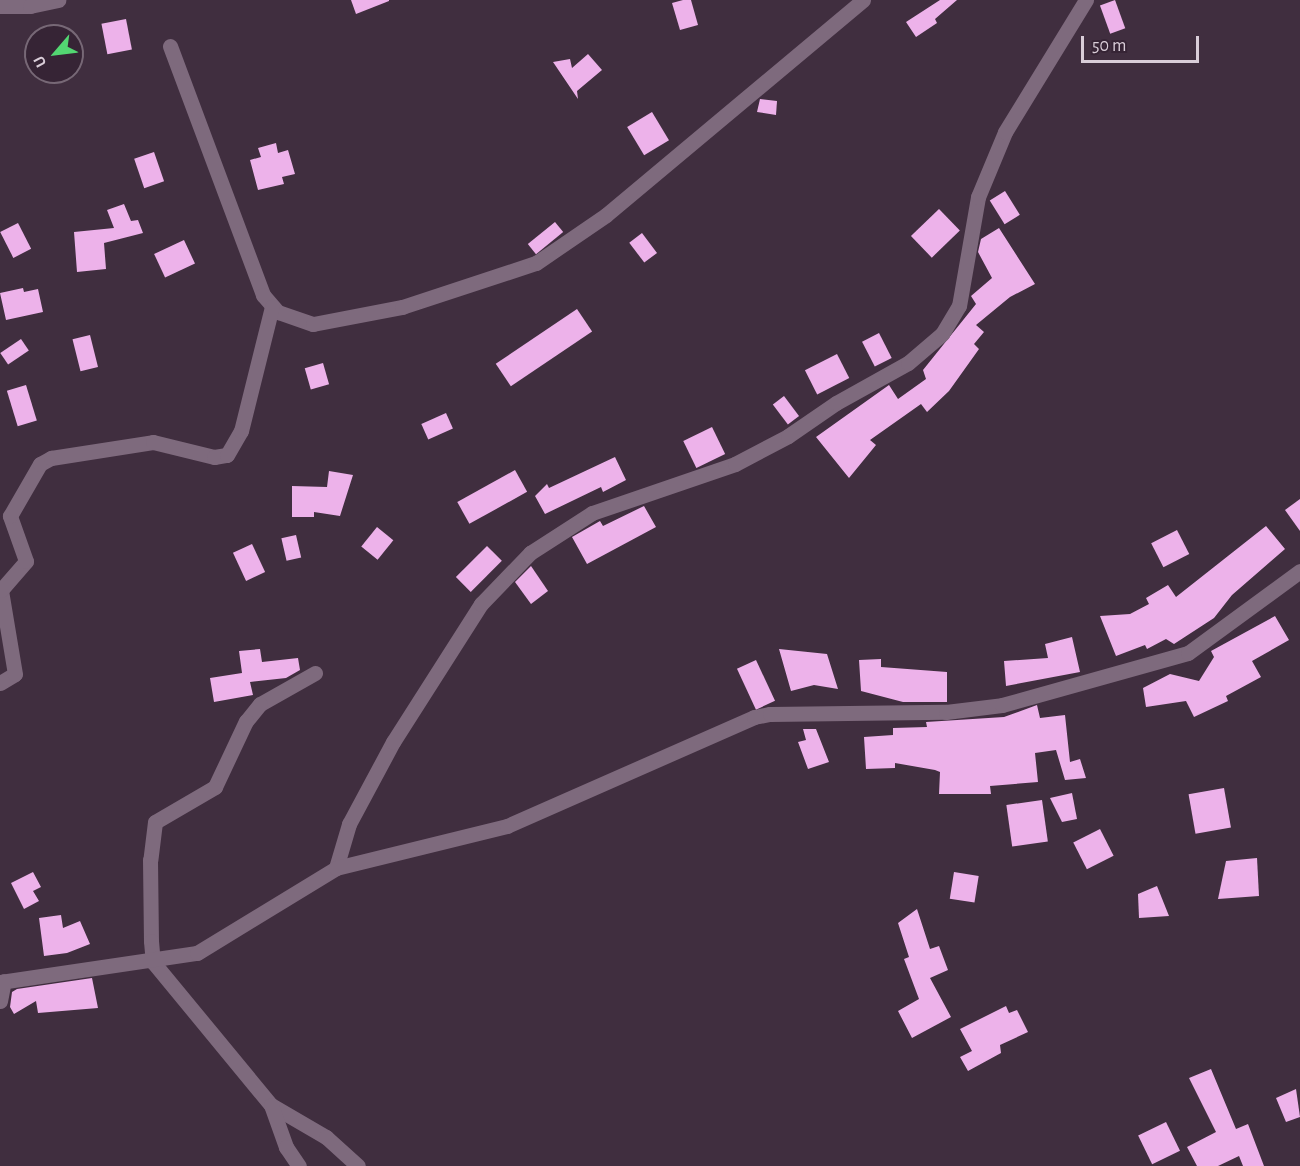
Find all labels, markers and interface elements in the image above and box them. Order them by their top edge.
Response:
north arrow [24,24,84,84]
scale bar [1084,24,1202,62]
text: 50 m [1092,37,1126,55]
text: U [30,53,49,70]

